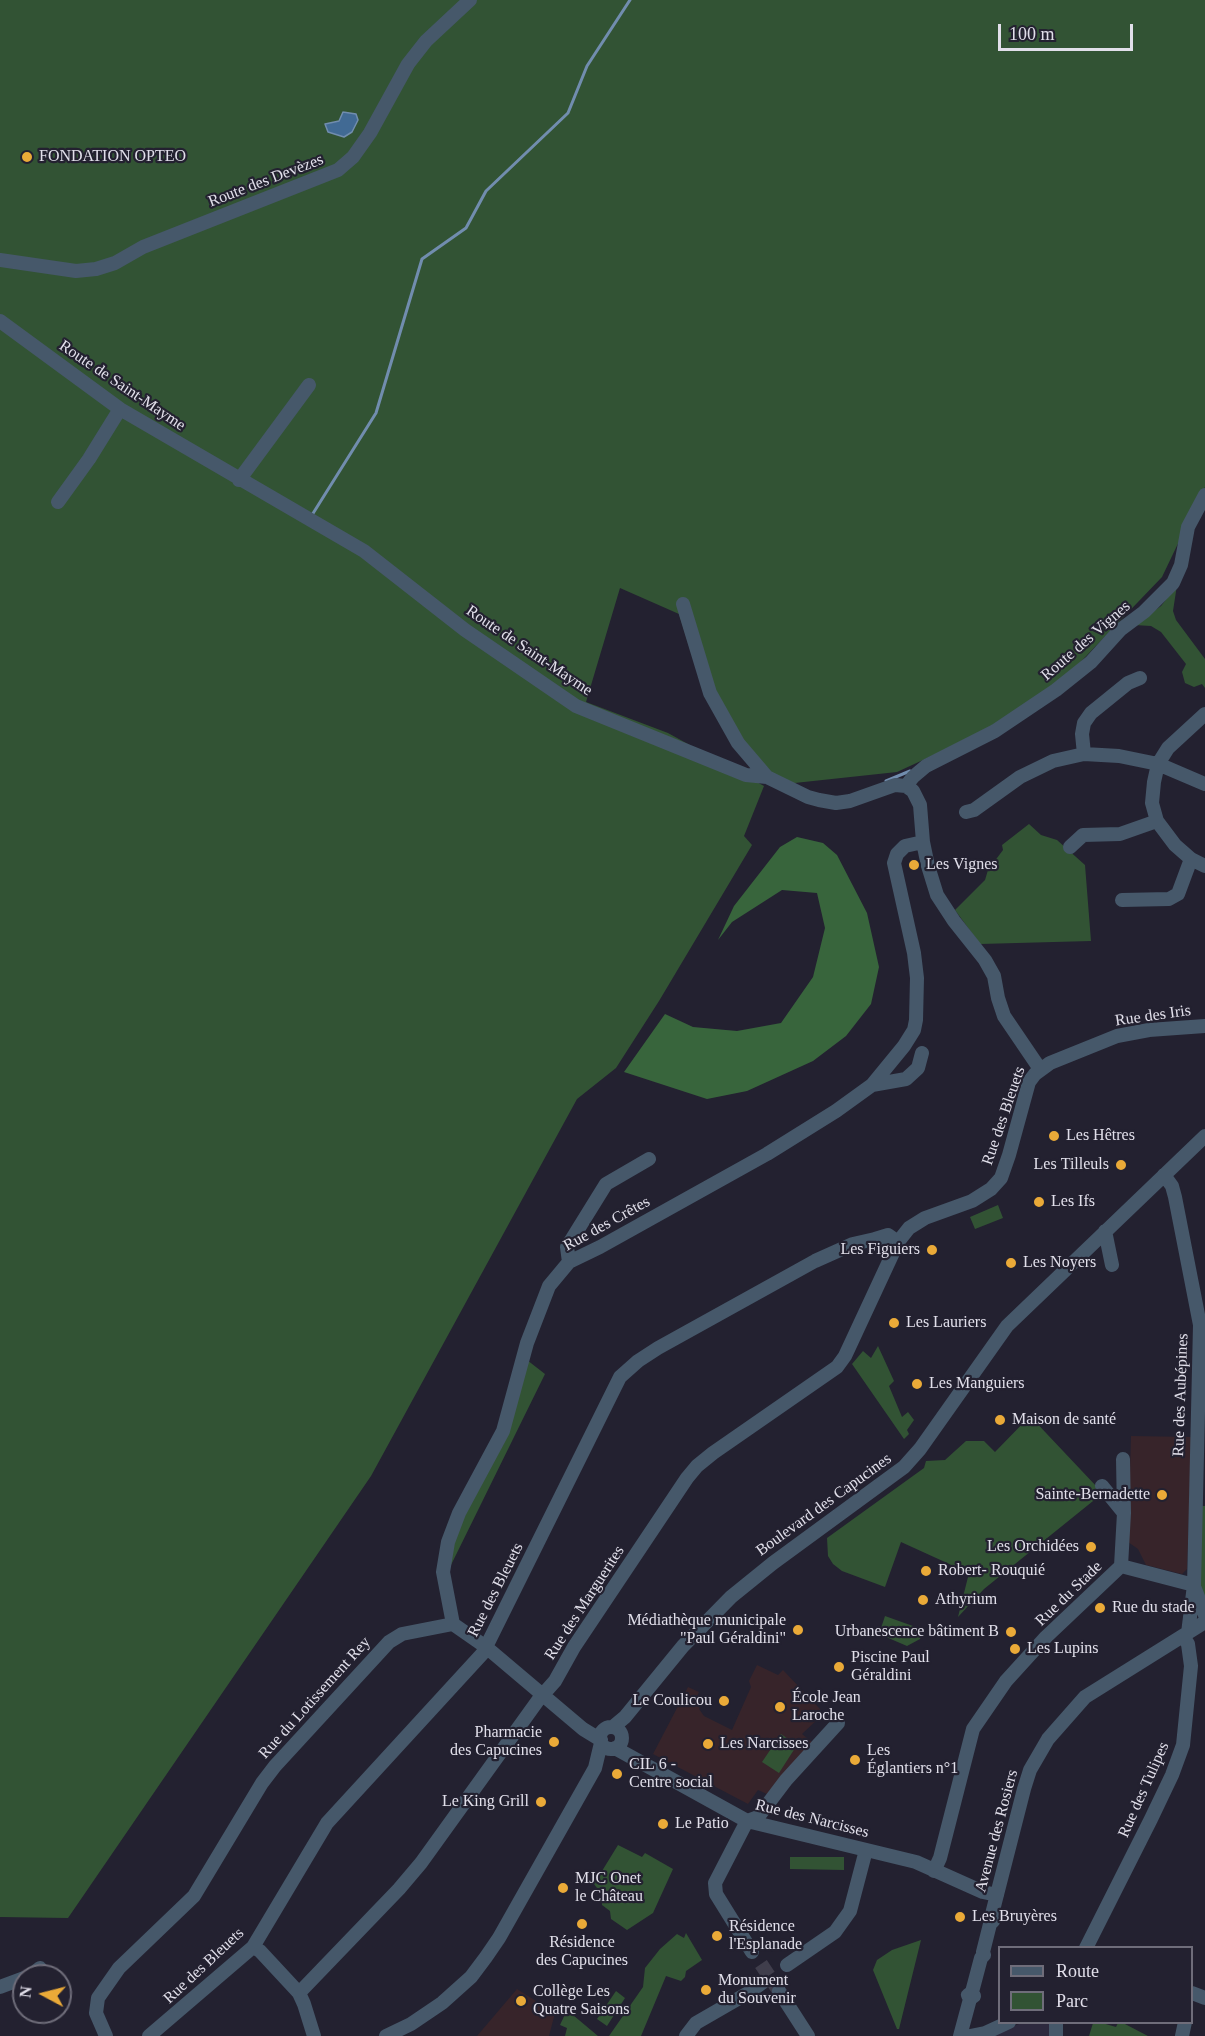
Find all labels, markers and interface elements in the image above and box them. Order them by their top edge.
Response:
scale bar [1001,12,1136,50]
text: 100 m [1009,24,1055,44]
place label: FONDATION OPTEO [39,147,186,167]
marker: FONDATION OPTEO [20,150,34,164]
street label: Route des Devèzes [206,150,326,212]
street label: Route de Saint-Mayme [55,337,189,435]
street label: Route des Vignes [1037,597,1135,685]
street label: Route de Saint-Mayme [462,602,596,700]
place label: Les Vignes [926,855,997,875]
marker: Les Vignes [907,858,921,872]
street label: Rue des Iris [1114,1001,1192,1031]
street label: Rue des Bleuets [978,1064,1030,1168]
place label: Les Hêtres [1066,1126,1135,1146]
marker: Les Hêtres [1047,1129,1061,1143]
place label: Les Tilleuls [1034,1155,1109,1175]
marker: Les Tilleuls [1114,1158,1128,1172]
street label: Rue des Crêtes [560,1192,654,1256]
place label: Les Ifs [1051,1192,1095,1212]
marker: Les Ifs [1032,1195,1046,1209]
place label: Les Figuiers [840,1240,920,1260]
marker: Les Figuiers [925,1243,939,1257]
place label: Les Noyers [1023,1253,1096,1273]
marker: Les Noyers [1004,1256,1018,1270]
place label: Les Lauriers [906,1313,986,1333]
marker: Les Lauriers [887,1316,901,1330]
street label: Rue des Aubépines [1169,1333,1193,1457]
place label: Les Manguiers [929,1374,1025,1394]
marker: Les Manguiers [910,1377,924,1391]
place label: Maison de santé [1012,1410,1116,1430]
marker: Maison de santé [993,1413,1007,1427]
street label: Boulevard des Capucines [753,1449,895,1561]
place label: Sainte-Bernadette [1035,1485,1150,1505]
marker: Sainte-Bernadette [1155,1488,1169,1502]
place label: Les Orchidées [987,1537,1079,1557]
street label: Rue des Bleuets [464,1540,528,1640]
marker: Les Orchidées [1084,1540,1098,1554]
street label: Rue des Marguerites [541,1542,629,1664]
street label: Rue du Stade [1032,1557,1106,1631]
place label: Robert- Rouquié [938,1561,1045,1581]
marker: Robert- Rouquié [919,1564,933,1578]
place label: Athyrium [935,1590,997,1610]
marker: Athyrium [916,1593,930,1607]
place label: Rue du stade [1112,1598,1195,1618]
marker: Rue du stade [1093,1601,1107,1615]
place label: Médiathèque municipale "Paul Géraldini" [627,1611,786,1649]
place label: Urbanescence bâtiment B [835,1622,999,1642]
marker: Médiathèque municipale "Paul Géraldini" [791,1623,805,1637]
marker: Urbanescence bâtiment B [1004,1625,1018,1639]
street label: Rue du Lotissement Rey [255,1633,375,1763]
place label: Les Lupins [1027,1639,1099,1659]
marker: Les Lupins [1008,1642,1022,1656]
place label: Piscine Paul Géraldini [851,1648,930,1686]
marker: Piscine Paul Géraldini [832,1660,846,1674]
place label: École Jean Laroche [792,1688,861,1726]
place label: Le Coulicou [632,1691,712,1711]
marker: Le Coulicou [717,1694,731,1708]
marker: École Jean Laroche [773,1700,787,1714]
place label: Pharmacie des Capucines [450,1723,542,1761]
place label: Les Narcisses [720,1734,808,1754]
marker: Pharmacie des Capucines [547,1735,561,1749]
marker: Les Narcisses [701,1737,715,1751]
street label: Rue des Tulipes [1114,1739,1174,1841]
place label: Les Églantiers n°1 [867,1741,958,1779]
marker: Les Églantiers n°1 [848,1753,862,1767]
place label: CIL 6 - Centre social [629,1755,713,1793]
marker: CIL 6 - Centre social [610,1767,624,1781]
street label: Avenue des Rosiers [971,1768,1023,1894]
place label: Le King Grill [442,1792,529,1812]
marker: Le King Grill [534,1795,548,1809]
street label: Rue des Narcisses [753,1796,871,1842]
place label: Le Patio [675,1814,729,1834]
marker: Le Patio [656,1817,670,1831]
place label: MJC Onet le Château [575,1869,643,1907]
marker: MJC Onet le Château [556,1881,570,1895]
place label: Les Bruyères [972,1907,1057,1927]
marker: Les Bruyères [953,1910,967,1924]
marker: Résidence des Capucines [575,1917,589,1931]
place label: Résidence l'Esplanade [729,1917,802,1955]
street label: Rue des Bleuets [160,1924,248,2008]
marker: Résidence l'Esplanade [710,1929,724,1943]
place label: Résidence des Capucines [536,1933,628,1971]
legend [998,1946,1193,2024]
text: Route [1056,1961,1099,1981]
north arrow [12,1964,72,2024]
place label: Monument du Souvenir [718,1971,796,2009]
place label: Collège Les Quatre Saisons [533,1982,629,2020]
marker: Monument du Souvenir [699,1983,713,1997]
text: N [16,1985,35,1999]
text: Parc [1056,1991,1088,2011]
marker: Collège Les Quatre Saisons [514,1994,528,2008]

